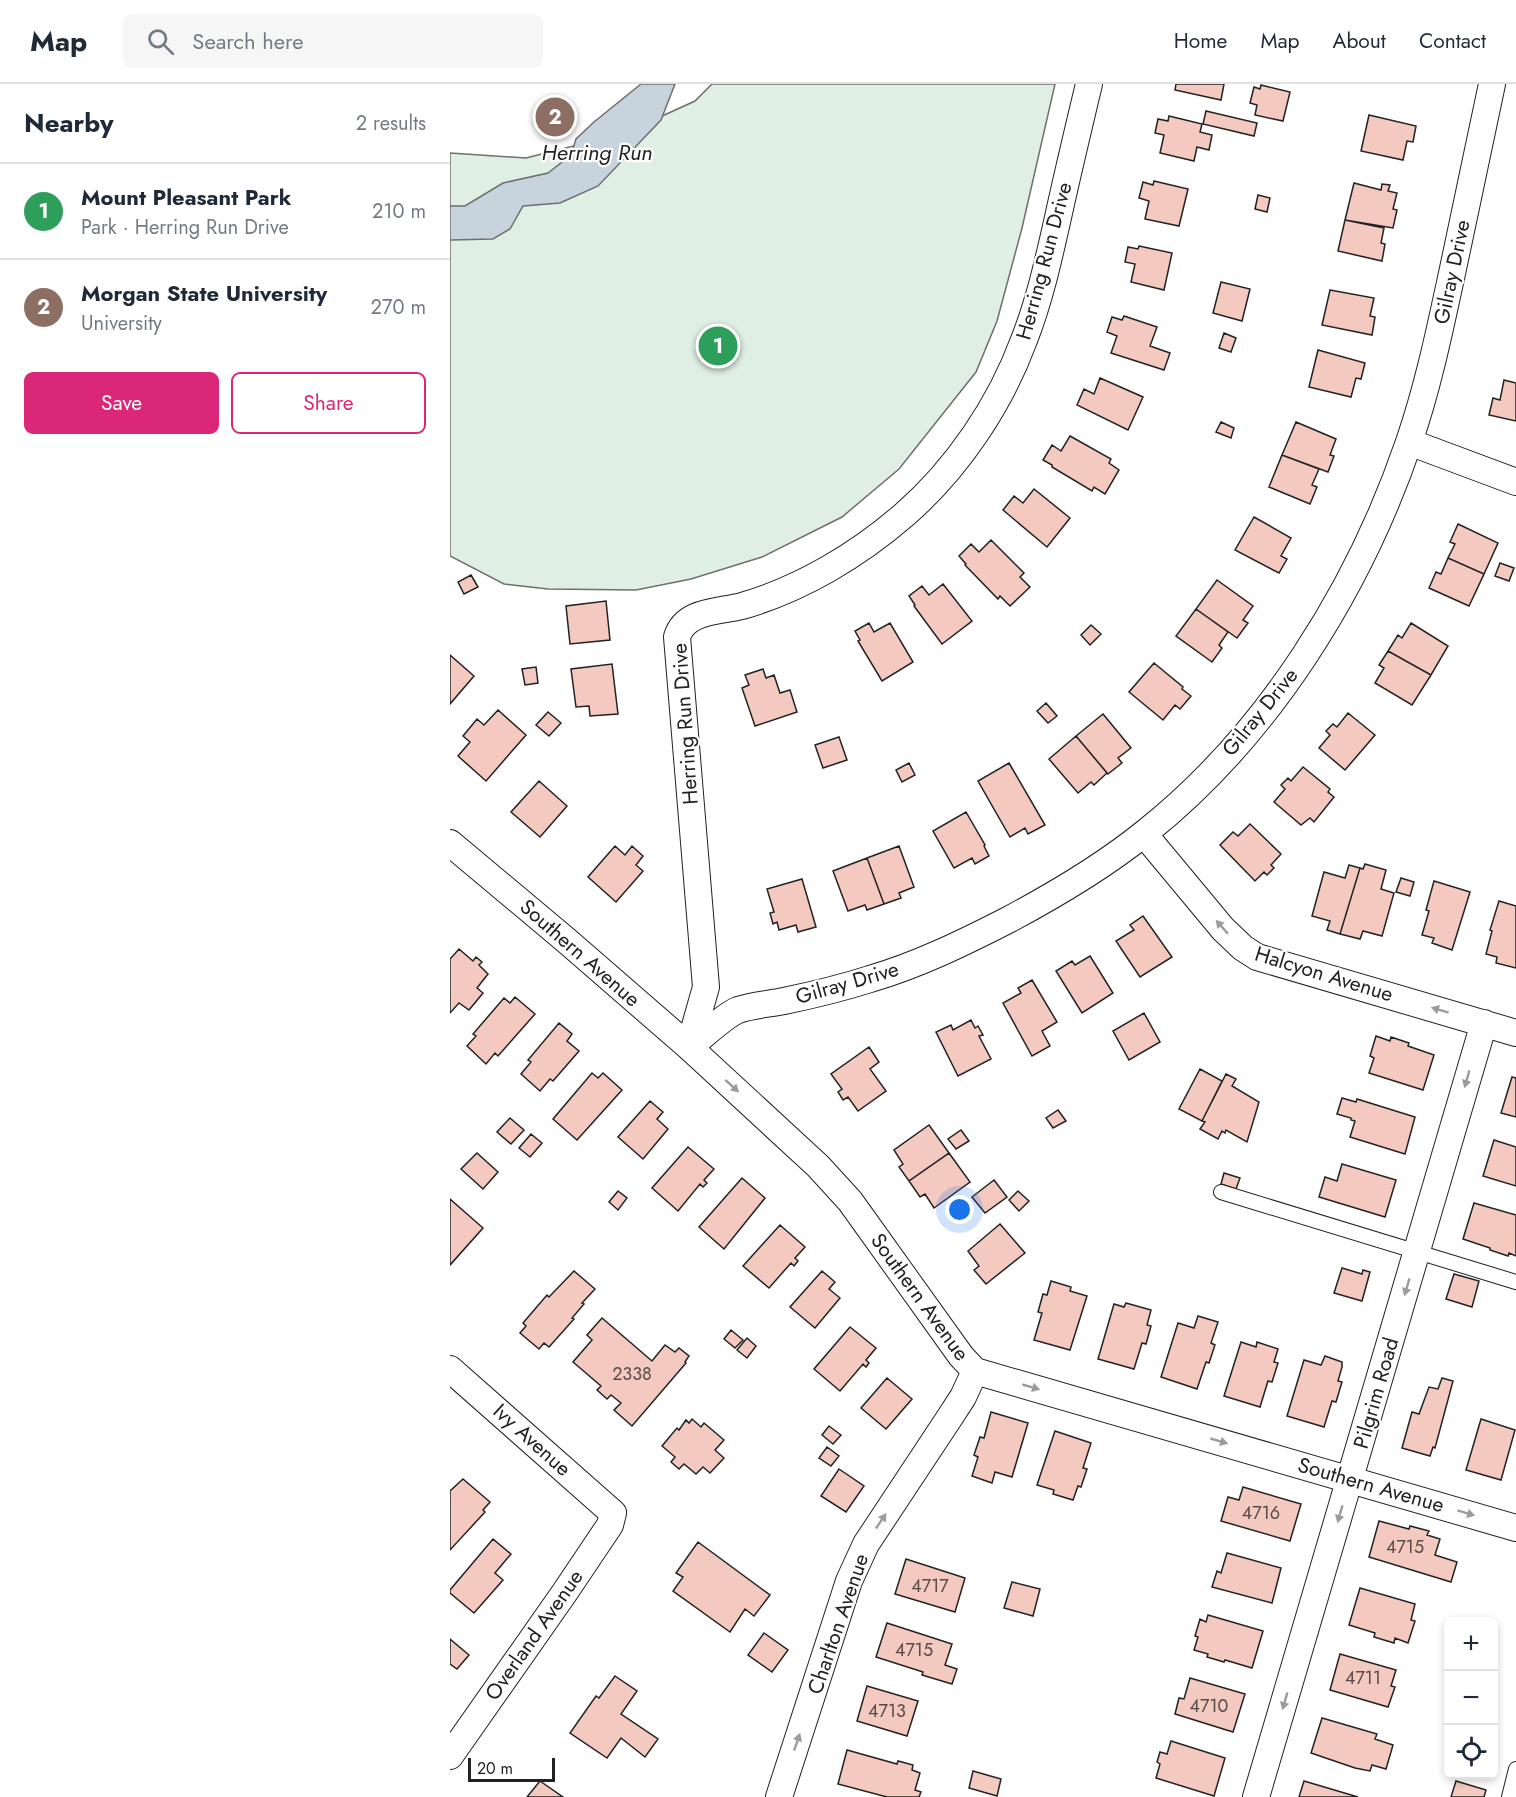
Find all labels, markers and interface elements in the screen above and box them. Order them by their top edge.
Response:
search box [123,14,543,68]
text: Map [30,21,87,62]
icon: search [144,25,177,58]
text: Search here [192,25,304,57]
text: Home [1174,26,1227,56]
text: Map [1260,26,1300,56]
text: About [1333,26,1386,56]
text: Contact [1419,26,1486,56]
pin: 2 [536,94,574,140]
text: Nearby [24,104,113,142]
text: 2 results [356,109,426,138]
water label: Herring Run [542,136,652,168]
street label: Herring Run Drive [1009,179,1079,343]
text: Mount Pleasant Park [81,181,291,213]
text: 1 [38,197,49,226]
text: 210 m [372,197,426,226]
text: Park · Herring Run Drive [81,213,289,242]
street label: Gilray Drive [1426,217,1478,327]
text: Morgan State University [81,277,327,309]
text: 2 [37,293,50,322]
text: 270 m [371,293,426,322]
text: University [81,309,162,338]
pin: 1 [698,324,738,368]
button: Save [24,372,219,434]
button: Share [231,372,426,434]
street label: Herring Run Drive [664,642,706,806]
street label: Gilray Drive [1215,661,1305,763]
street label: Southern Avenue [513,892,647,1014]
one-way arrow [1215,919,1229,934]
street label: Halcyon Avenue [1251,939,1397,1009]
street label: Gilray Drive [792,954,902,1012]
one-way arrow [1431,1005,1449,1014]
one-way arrow [1462,1071,1471,1089]
one-way arrow [725,1079,739,1093]
your location [945,1195,974,1224]
street label: Southern Avenue [864,1227,977,1367]
one-way arrow [1402,1278,1411,1296]
street label: Pilgrim Road [1346,1334,1406,1452]
house number: 2338 [612,1361,652,1387]
one-way arrow [1023,1383,1041,1392]
street label: Ivy Avenue [486,1397,578,1483]
one-way arrow [1210,1437,1228,1446]
street label: Southern Avenue [1294,1450,1448,1520]
house number: 4716 [1242,1500,1280,1526]
one-way arrow [1335,1505,1344,1523]
one-way arrow [1458,1509,1476,1518]
one-way arrow [875,1513,886,1529]
house number: 4715 [1386,1534,1424,1560]
street label: Charlton Avenue [800,1550,876,1698]
street label: Overland Avenue [478,1563,590,1706]
house number: 4717 [911,1573,949,1599]
map controls [1444,1617,1498,1779]
button: + [1444,1617,1498,1671]
house number: 4715 [895,1637,933,1663]
house number: 4711 [1345,1665,1381,1691]
button: − [1444,1671,1498,1725]
one-way arrow [1280,1692,1289,1710]
house number: 4710 [1190,1693,1229,1719]
house number: 4713 [868,1698,906,1724]
button: locate [1444,1725,1498,1779]
one-way arrow [793,1733,803,1751]
scale bar [468,1755,555,1782]
text: 20 m [477,1757,513,1780]

